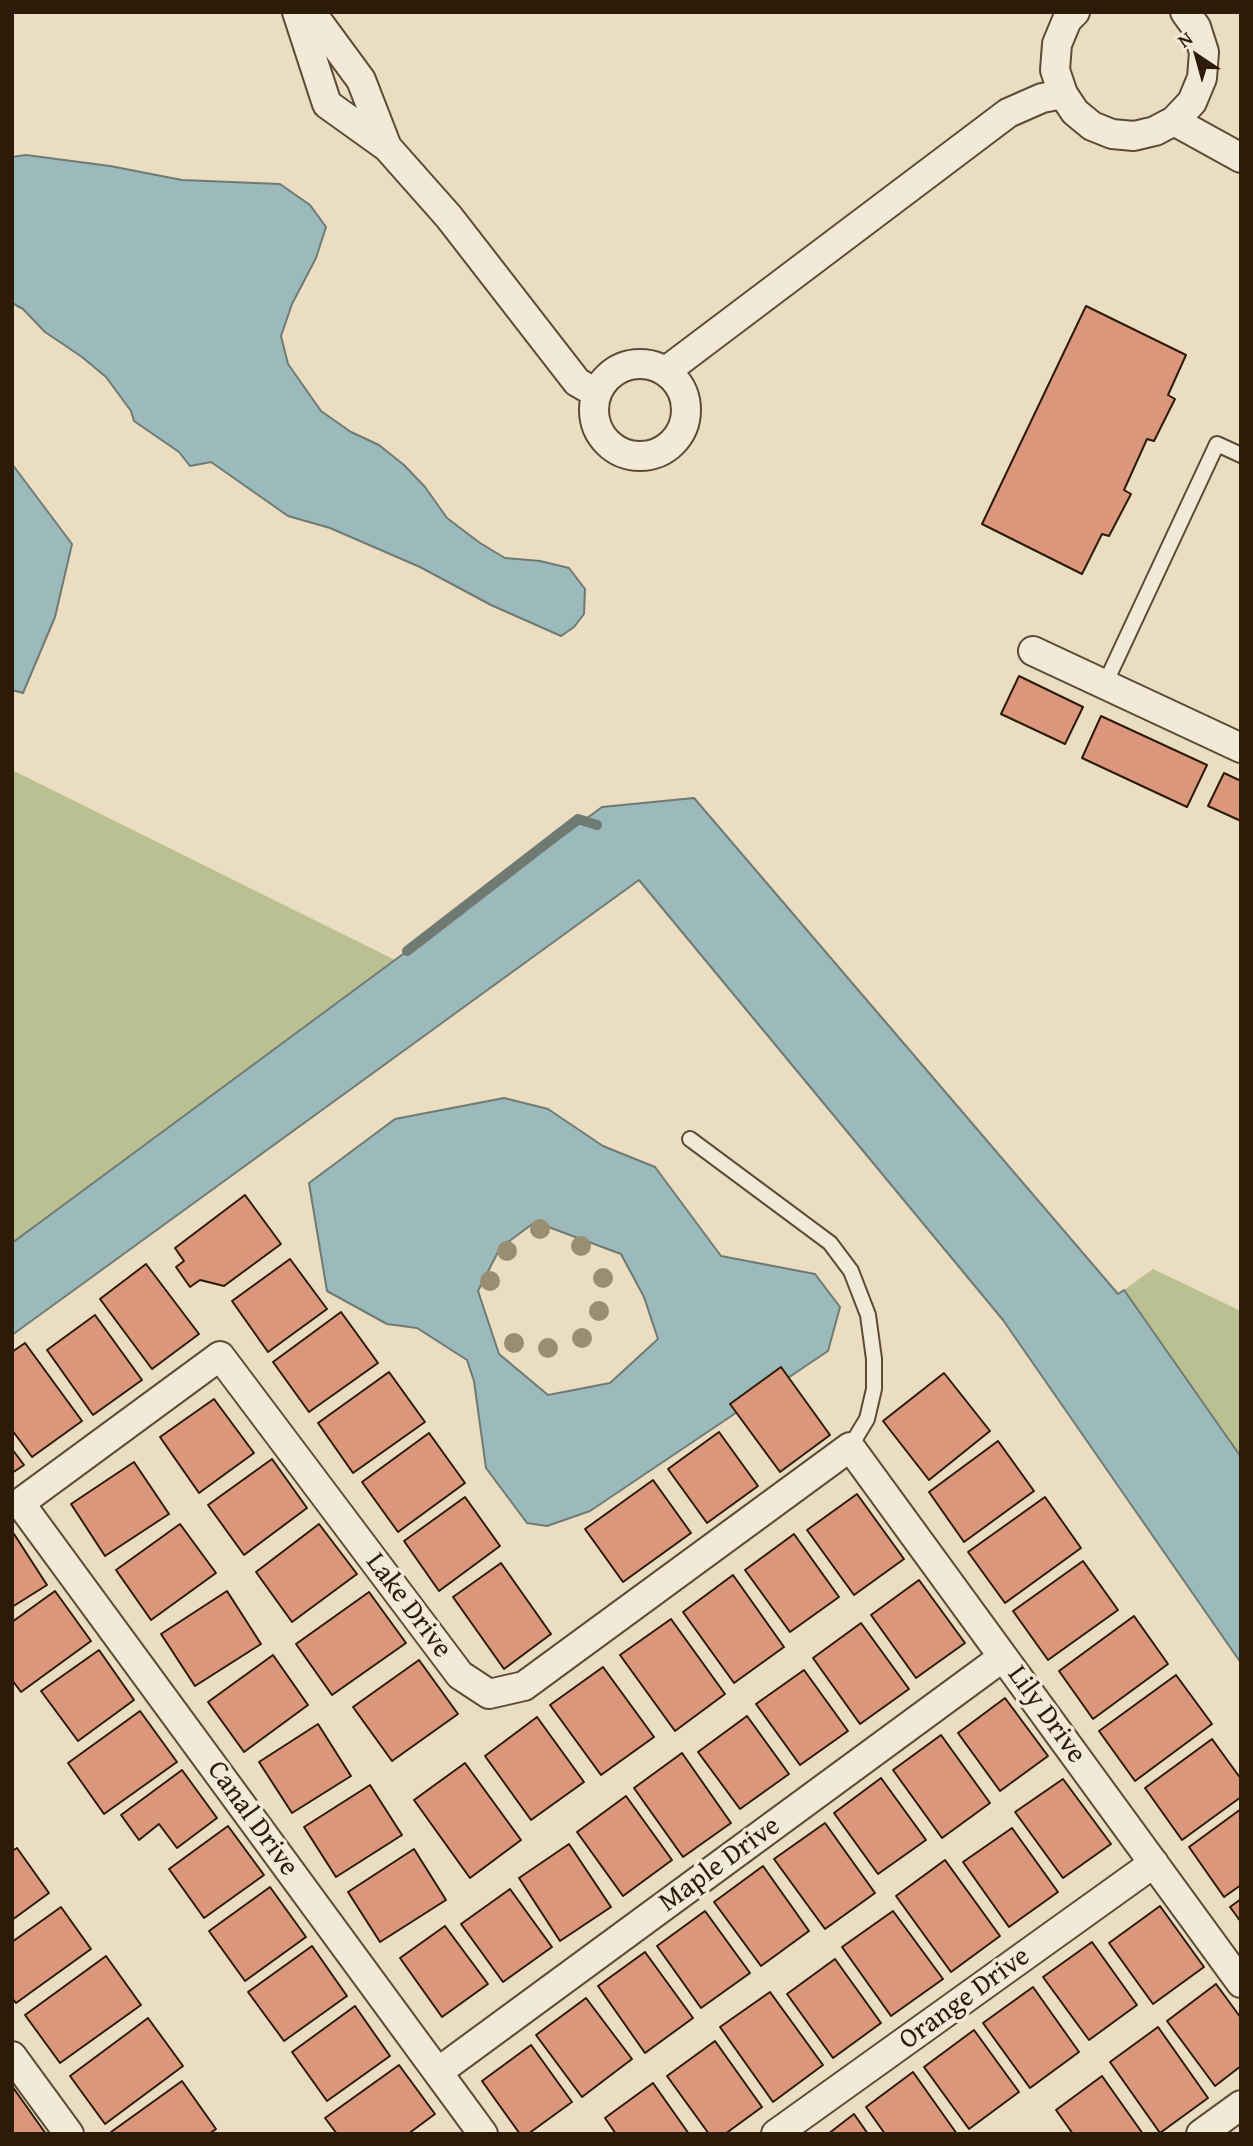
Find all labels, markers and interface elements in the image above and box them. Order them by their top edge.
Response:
north arrow [1162,21,1232,91]
text: N [1171,24,1198,54]
street label: Lake Drive [358,1547,458,1665]
street label: Lily Drive [999,1660,1093,1770]
street label: Canal Drive [199,1755,305,1883]
street label: Maple Drive [653,1810,787,1920]
street label: Orange Drive [893,1940,1037,2058]

